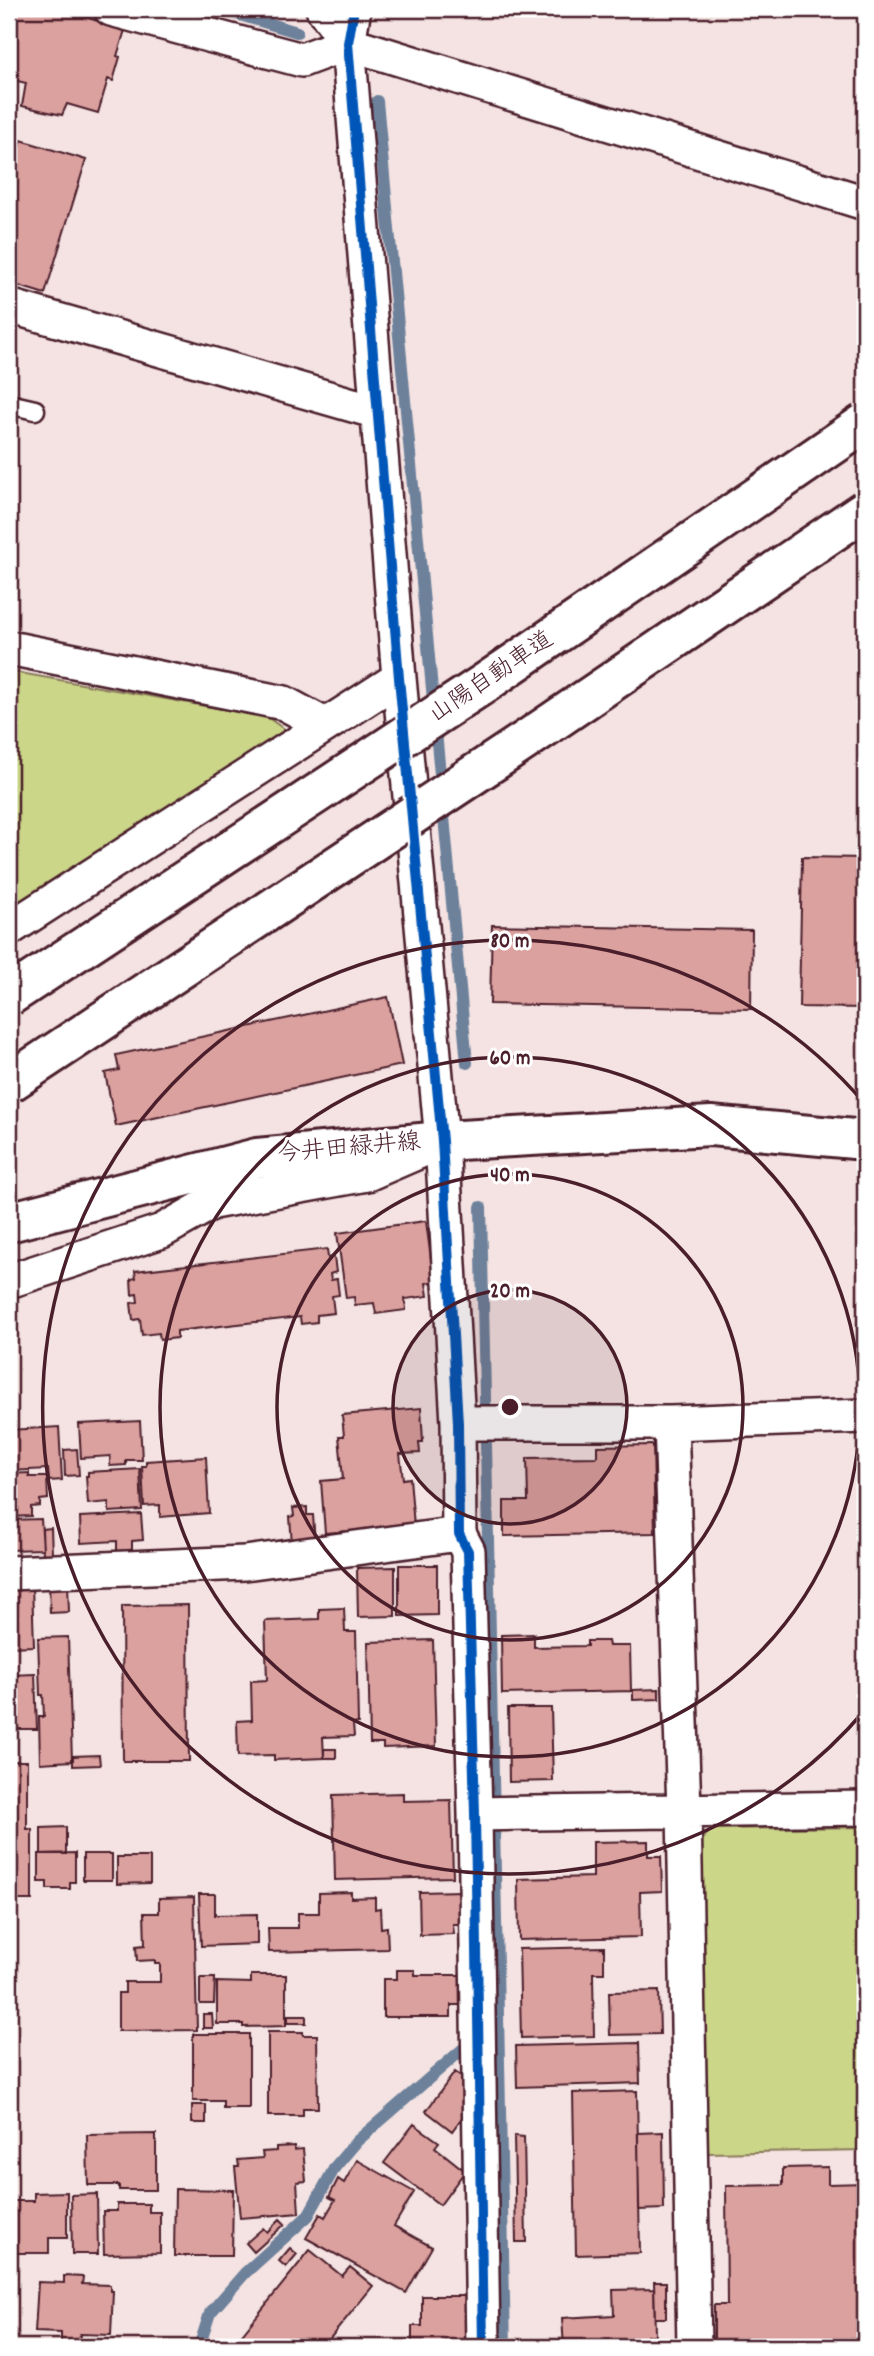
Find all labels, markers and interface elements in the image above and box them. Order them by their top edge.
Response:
street label: 山陽自動車道 [423,624,561,732]
text: 80 m [490,928,530,958]
text: 60 m [490,1045,530,1075]
street label: 今井田緑井線 [276,1126,422,1172]
text: 40 m [490,1162,530,1192]
text: 20 m [490,1278,530,1308]
centre of rings [498,1395,522,1419]

